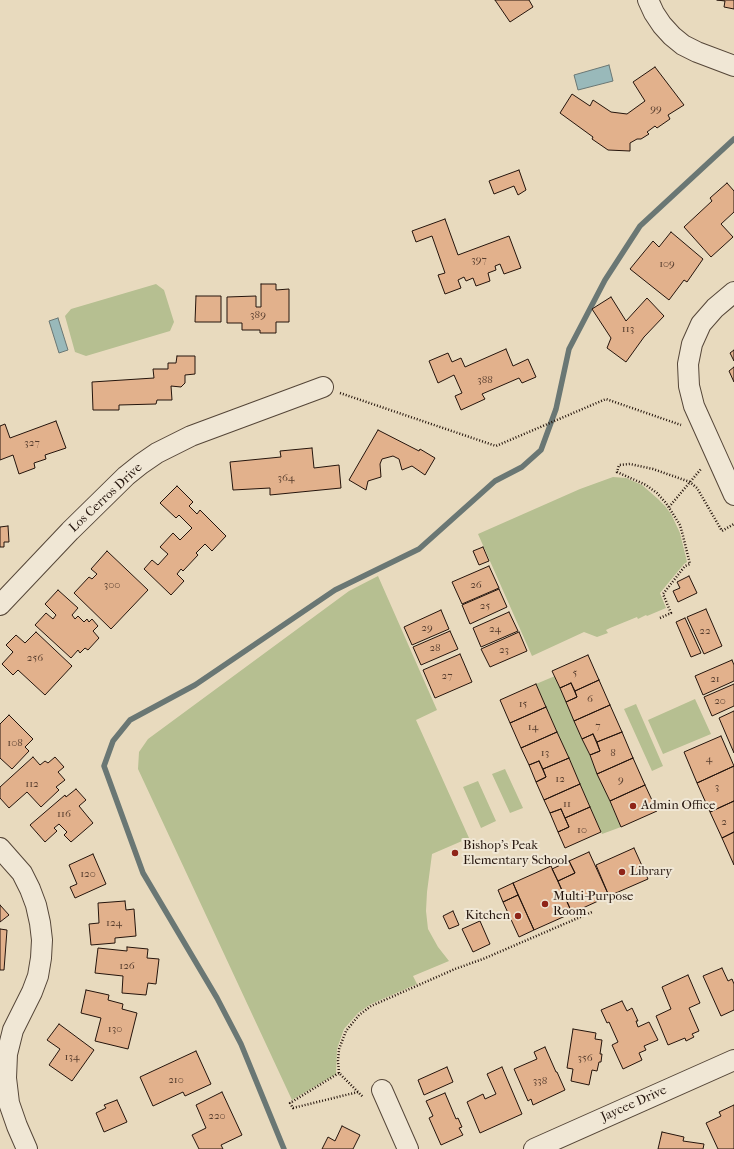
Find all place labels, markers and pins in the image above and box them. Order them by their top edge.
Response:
place label: Admin Office [641,798,715,814]
marker: Admin Office [628,801,638,811]
place label: Bishop's Peak Elementary School [463,838,568,869]
marker: Bishop's Peak Elementary School [450,848,460,858]
place label: Library [630,864,672,880]
marker: Library [617,867,627,877]
place label: Multi-Purpose Room [553,889,633,920]
marker: Multi-Purpose Room [540,899,550,909]
place label: Kitchen [465,908,510,924]
marker: Kitchen [513,911,523,921]

